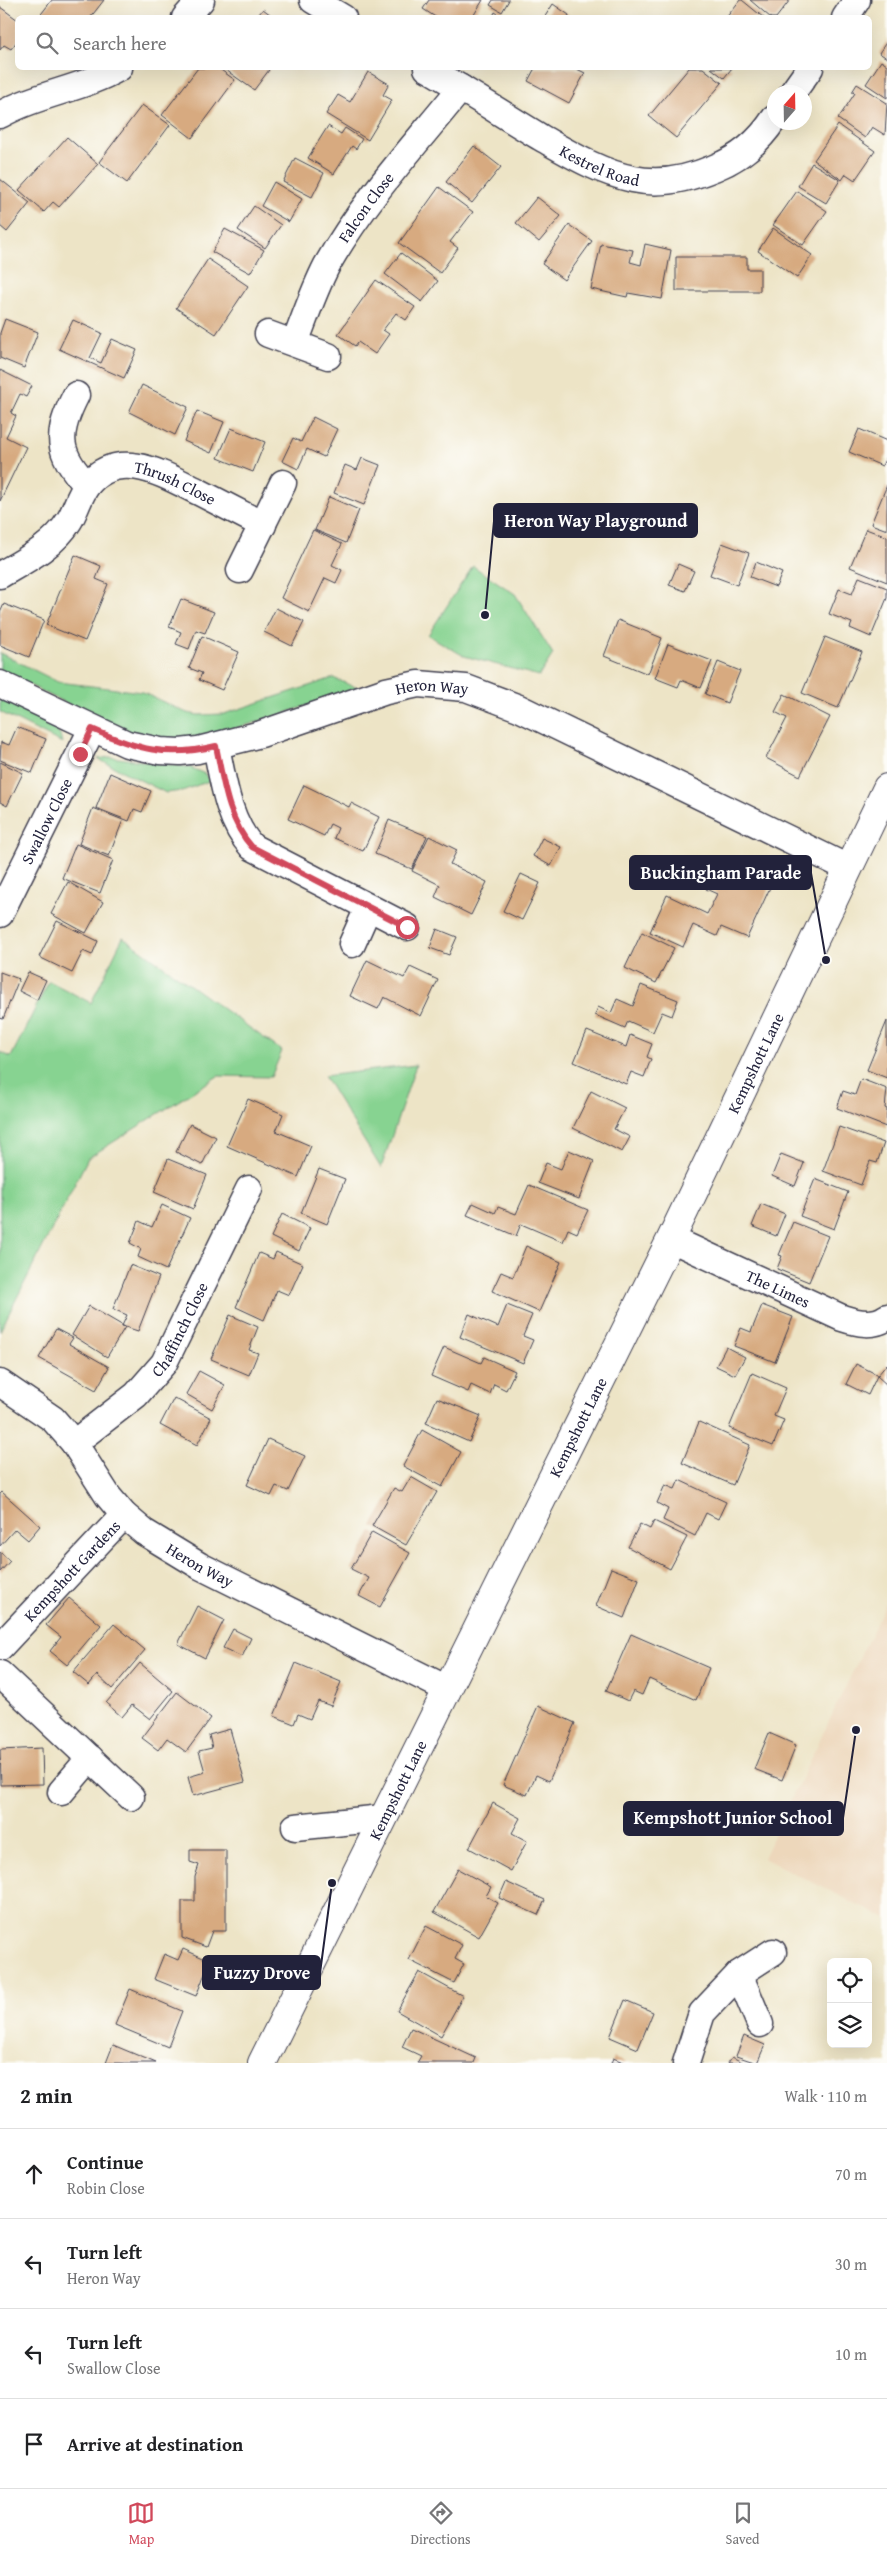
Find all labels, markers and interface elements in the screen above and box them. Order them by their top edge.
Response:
search box [15,15,872,70]
icon: search [33,29,61,57]
text: Search here [73,29,167,57]
north arrow [767,85,812,130]
street label: Kestrel Road [555,139,642,192]
street label: Falcon Close [332,167,399,247]
street label: Thrush Close [132,454,220,511]
callout: Heron Way Playground [494,504,697,537]
text: Heron Way Playground [504,507,688,534]
street label: Heron Way [393,672,469,701]
route end [69,743,92,766]
street label: Swallow Close [15,774,78,868]
callout: Buckingham Parade [630,856,811,889]
text: Buckingham Parade [641,859,802,886]
route start [396,916,419,939]
street label: Kempshott Lane [721,1009,790,1117]
street label: The Limes [742,1263,814,1314]
street label: Chaffinch Close [145,1278,214,1382]
street label: Kempshott Lane [543,1373,613,1481]
street label: Kempshott Gardens [18,1514,126,1627]
street label: Heron Way [162,1536,238,1593]
street label: Kempshott Lane [363,1736,433,1844]
callout: Kempshott Junior School [624,1802,843,1835]
text: Kempshott Junior School [634,1804,833,1831]
callout: Fuzzy Drove [203,1956,320,1989]
map controls [827,1958,872,2048]
button: locate [827,1958,872,2003]
text: Fuzzy Drove [214,1959,310,1986]
button: layers [827,2003,872,2048]
text: 2 min [20,2080,72,2111]
text: Walk · 110 m [784,2084,867,2108]
text: Continue [67,2148,144,2176]
icon: ahead [20,2160,48,2188]
text: 70 m [835,2162,867,2186]
text: Robin Close [67,2176,145,2200]
text: Turn left [67,2238,142,2266]
icon: left [20,2250,48,2278]
text: 30 m [835,2252,867,2276]
text: Heron Way [67,2266,141,2290]
text: Turn left [67,2328,142,2356]
icon: left [20,2340,48,2368]
text: 10 m [835,2342,867,2366]
text: Swallow Close [67,2356,161,2380]
icon: arrive [20,2430,48,2458]
text: Arrive at destination [67,2430,243,2458]
tab: Map [127,2499,155,2549]
tab: Directions [410,2499,471,2549]
tab: Saved [726,2499,760,2549]

